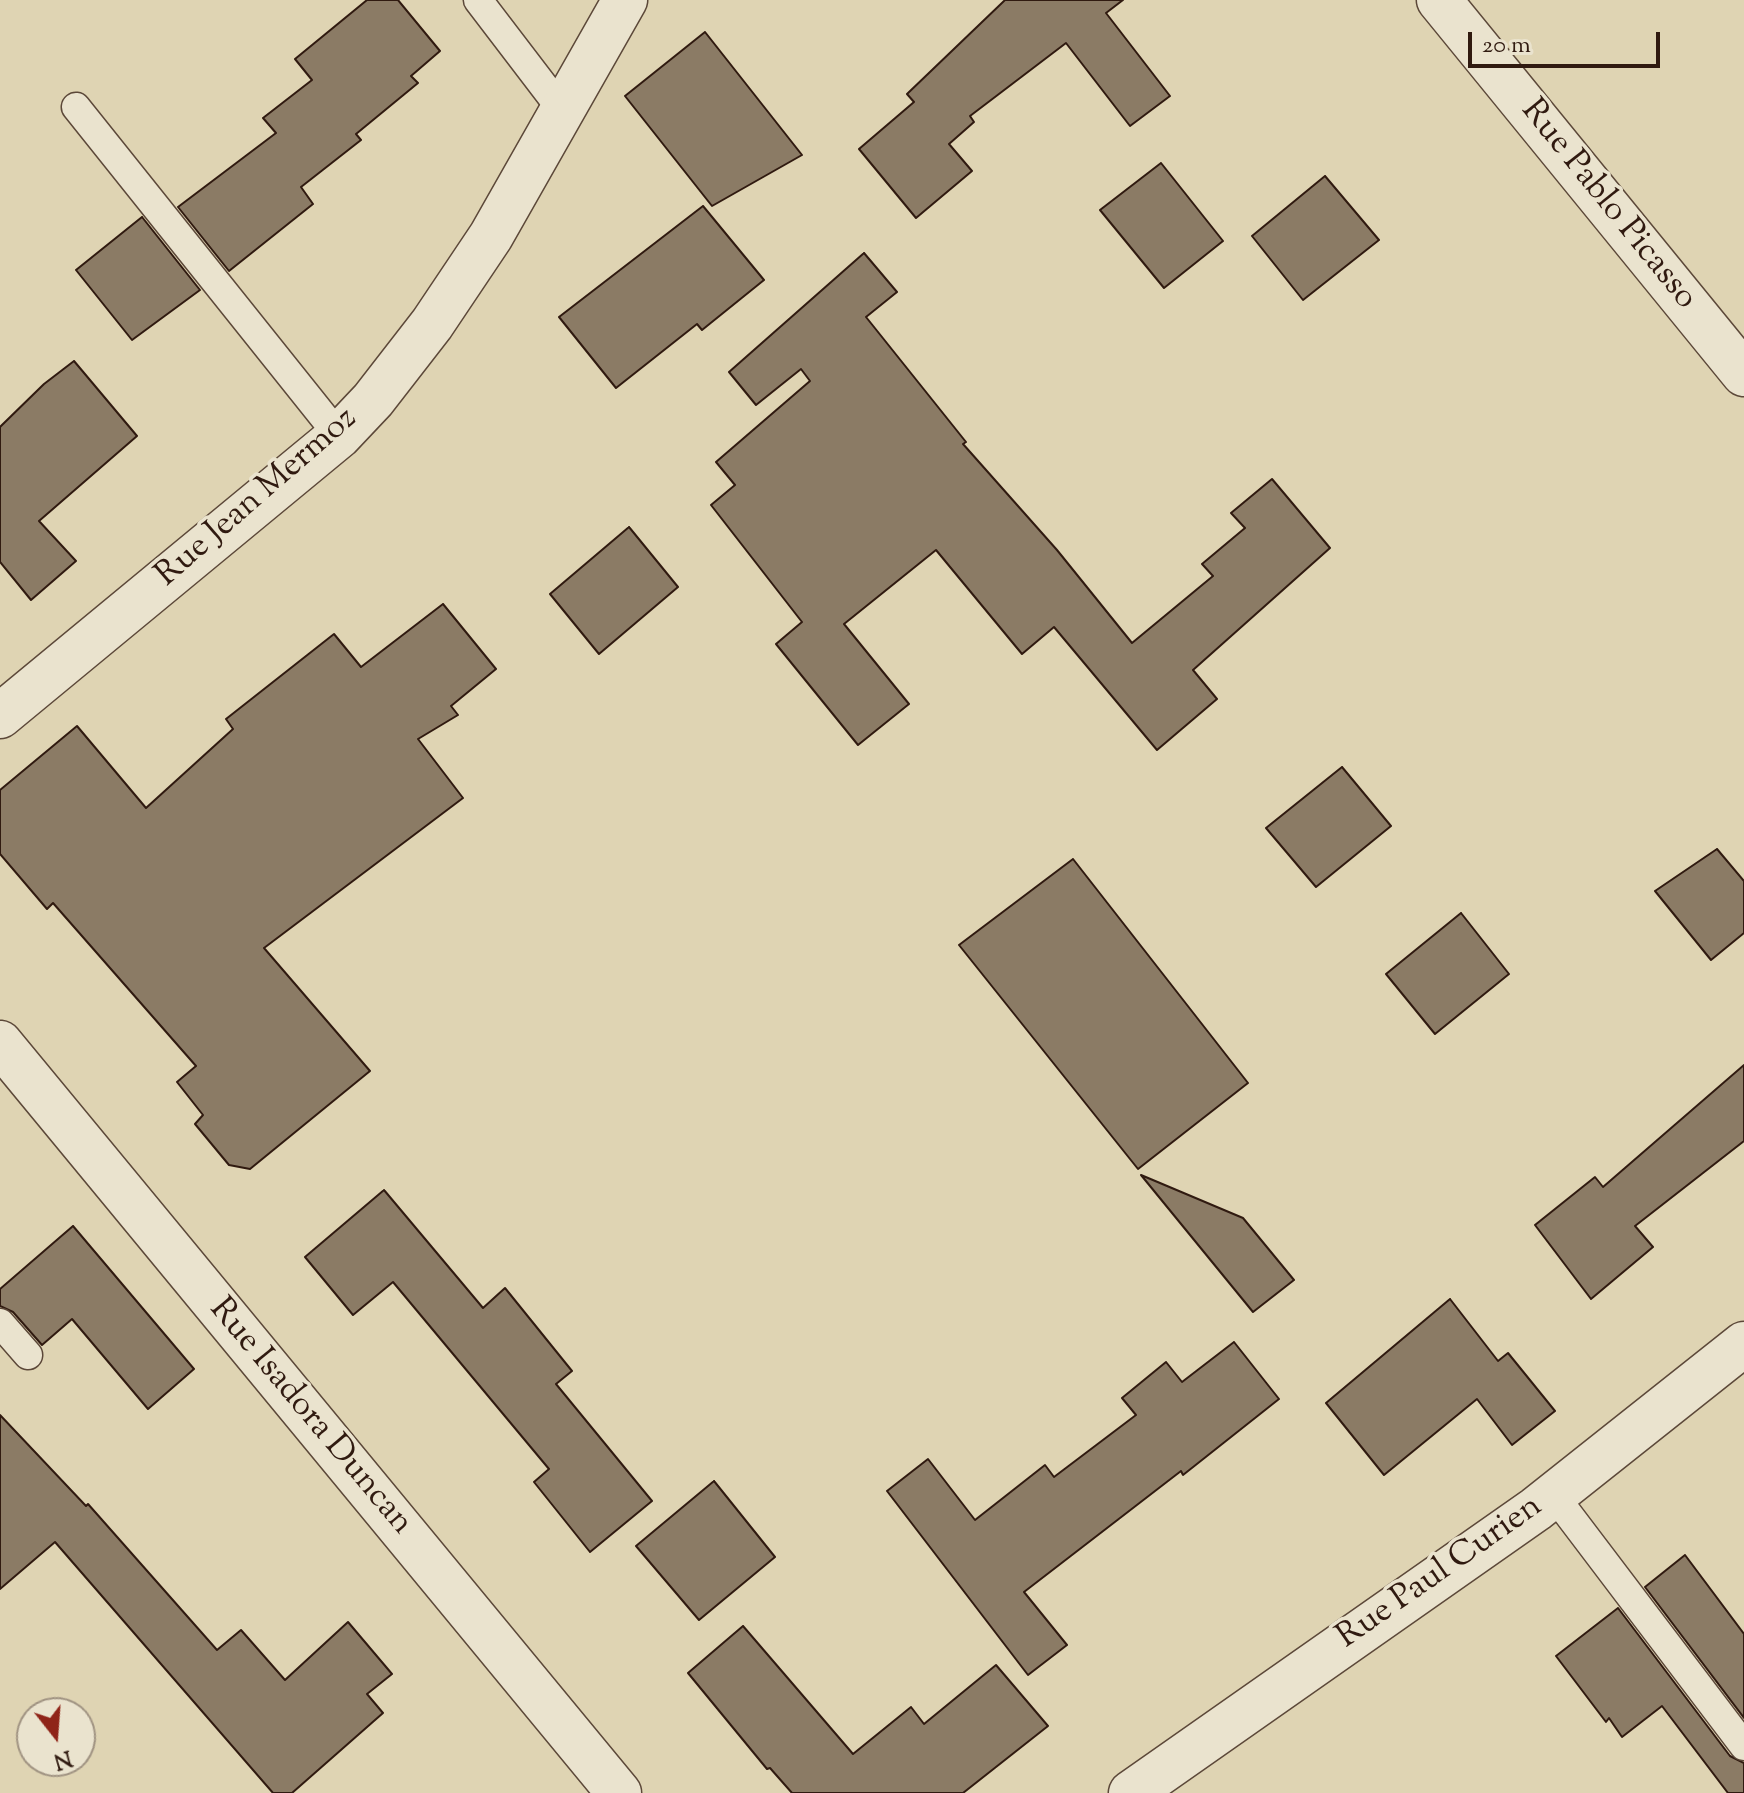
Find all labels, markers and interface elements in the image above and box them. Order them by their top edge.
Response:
scale bar [1472,16,1664,66]
text: 20 m [1482,29,1531,63]
street label: Rue Pablo Picasso [1510,93,1704,319]
street label: Rue Jean Mermoz [149,400,367,598]
street label: Rue Isadora Duncan [198,1291,420,1545]
street label: Rue Paul Curien [1331,1488,1551,1660]
north arrow [16,1697,96,1777]
text: N [49,1740,76,1776]

